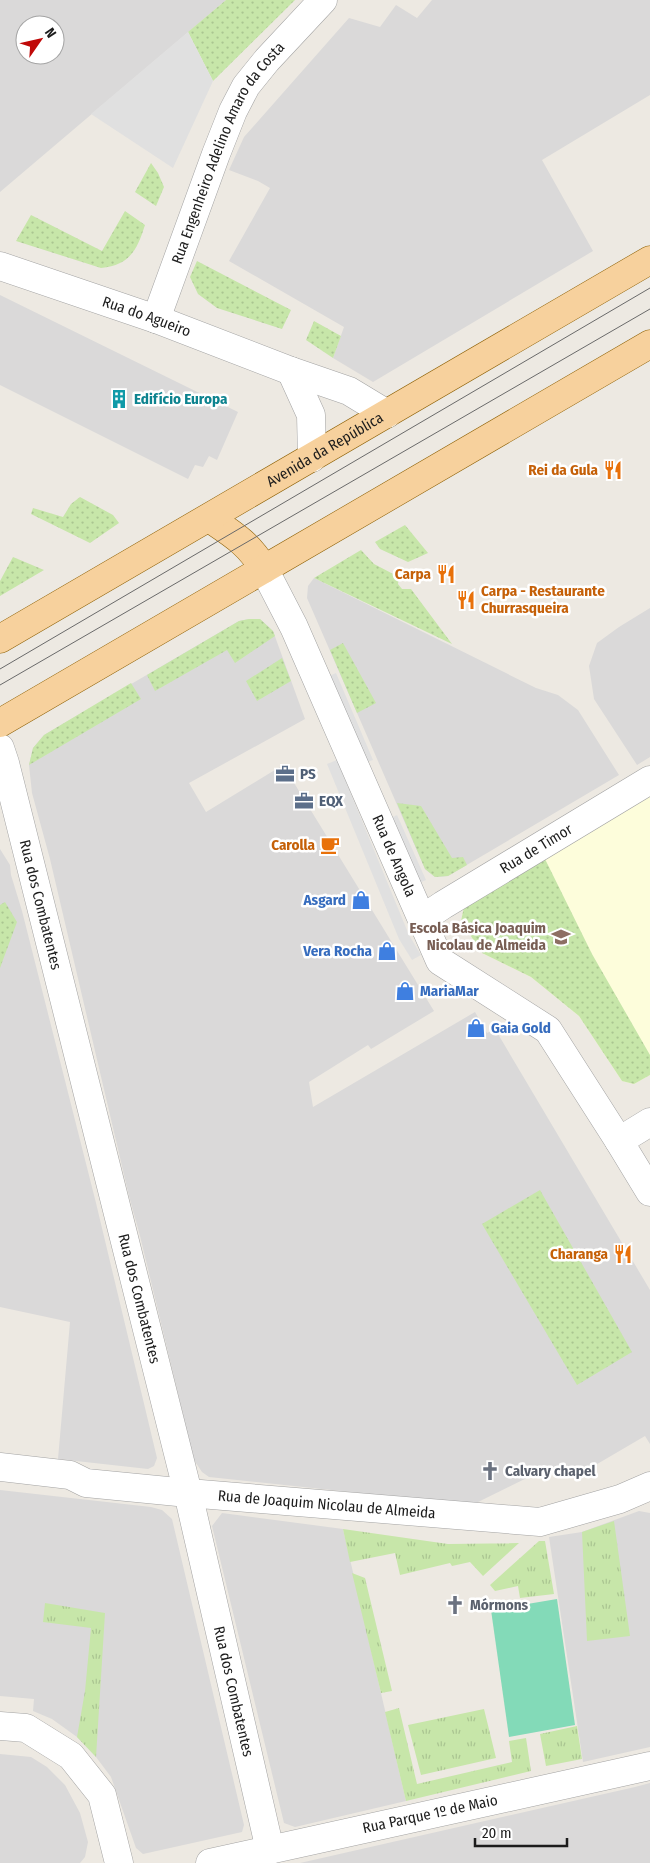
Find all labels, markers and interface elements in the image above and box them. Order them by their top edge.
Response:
north arrow [15,15,65,65]
text: N [41,25,60,41]
street label: Rua Engenheiro Adelino Amaro da Costa [168,38,288,266]
street label: Rua do Agueiro [100,292,194,341]
building icon: Edifício Europa [108,388,130,410]
place label: Edifício Europa [134,390,228,408]
street label: Avenida da República [263,409,386,491]
restaurant icon: Rei da Gula [602,459,624,481]
place label: Rei da Gula [528,461,599,479]
restaurant icon: Carpa [435,563,457,585]
place label: Carpa [395,565,432,583]
place label: Carpa - Restaurante Churrasqueira [481,582,605,617]
restaurant icon: Carpa - Restaurante Churrasqueira [455,589,477,611]
office icon: PS [274,763,296,785]
place label: PS [300,765,316,783]
office icon: EQX [293,790,315,812]
place label: EQX [319,792,344,810]
street label: Rua de Angola [368,812,420,900]
street label: Rua de Timor [497,820,576,878]
cafe icon: Carolla [319,834,341,856]
place label: Carolla [271,836,316,854]
street label: Rua dos Combatentes [16,838,65,972]
shop icon: Asgard [350,889,372,911]
place label: Asgard [302,891,346,909]
place label: Escola Básica Joaquim Nicolau de Almeida [409,919,547,954]
school or university icon: Escola Básica Joaquim Nicolau de Almeida [550,926,572,948]
shop icon: Vera Rocha [376,940,398,962]
place label: Vera Rocha [302,942,373,960]
shop icon: MariaMar [394,980,416,1002]
place label: MariaMar [420,982,479,1000]
shop icon: Gaia Gold [465,1017,487,1039]
place label: Gaia Gold [491,1019,551,1037]
street label: Rua dos Combatentes [114,1232,164,1365]
restaurant icon: Charanga [612,1243,634,1265]
place label: Charanga [550,1245,609,1263]
church icon: Calvary chapel [479,1460,501,1482]
place label: Calvary chapel [505,1462,597,1480]
street label: Rua de Joaquim Nicolau de Almeida [217,1486,436,1522]
church icon: Mórmons [444,1594,466,1616]
place label: Mórmons [470,1596,529,1614]
street label: Rua dos Combatentes [210,1624,257,1758]
street label: Rua Parque 1º de Maio [361,1791,499,1837]
scale bar [475,1816,568,1848]
text: 20 m [482,1824,512,1842]

